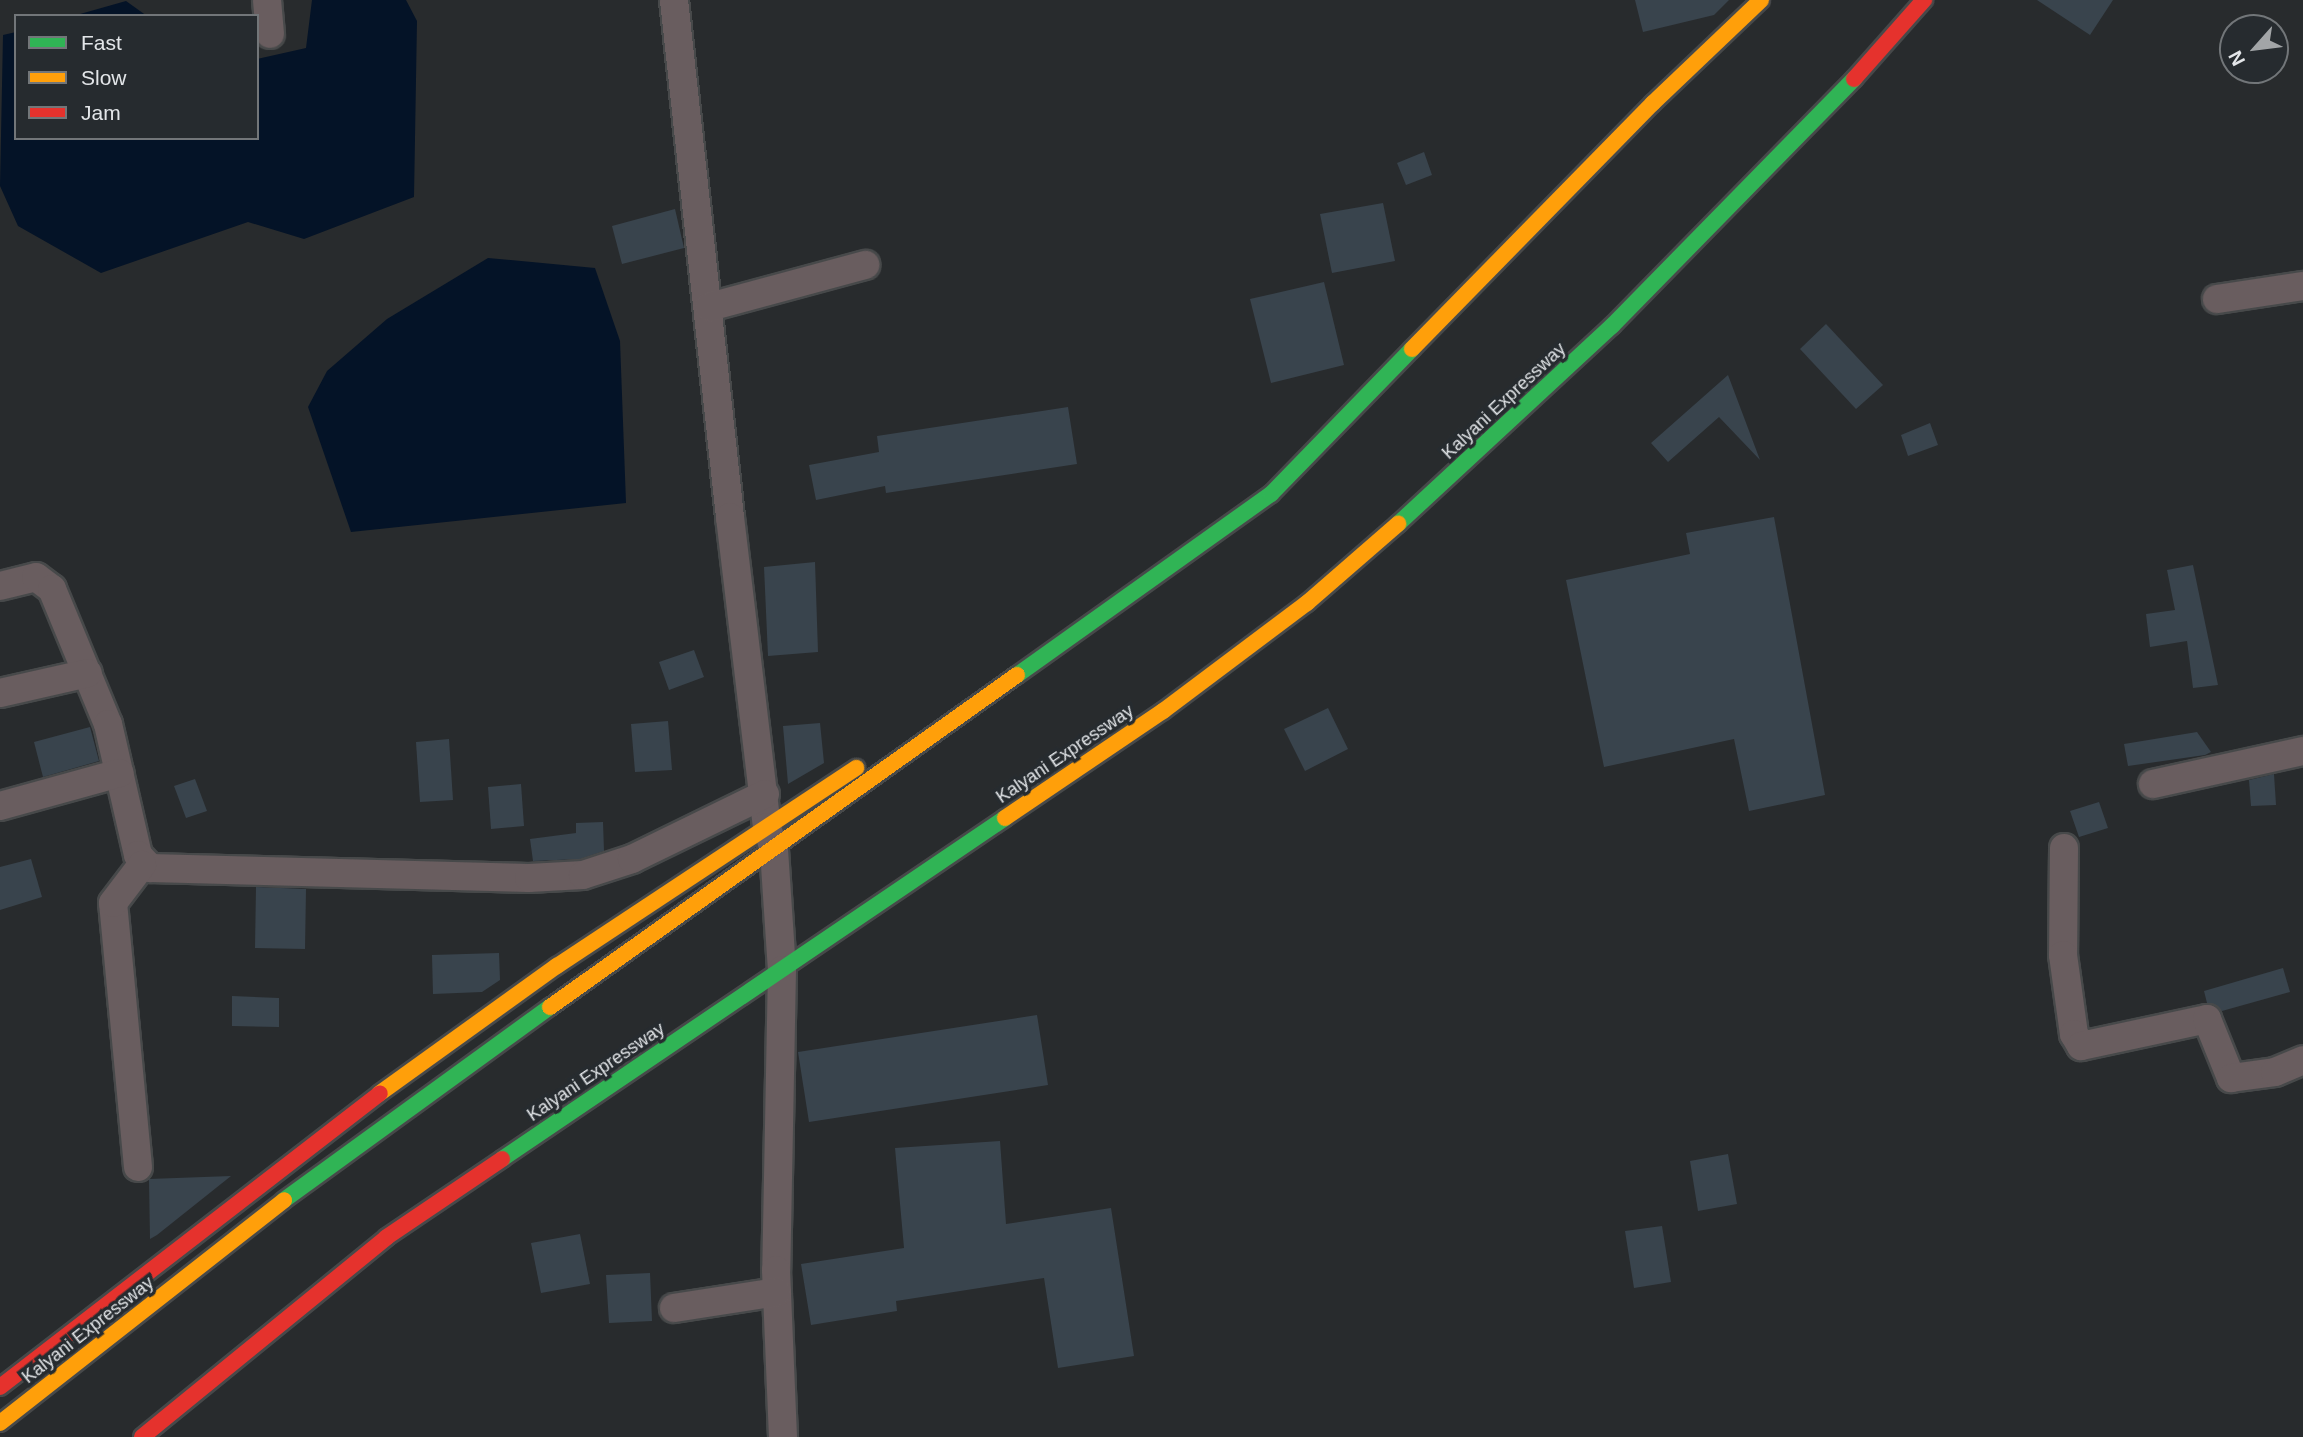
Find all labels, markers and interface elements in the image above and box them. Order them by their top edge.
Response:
legend [14,14,259,140]
north arrow [2219,14,2289,84]
text: Fast [81,31,122,54]
text: N [2224,47,2249,69]
text: Slow [81,66,127,89]
text: Jam [81,101,121,124]
street label: Kalyani Expressway [1438,338,1570,464]
street label: Kalyani Expressway [992,700,1138,808]
street label: Kalyani Expressway [523,1018,669,1126]
street label: Kalyani Expressway [18,1272,158,1388]

